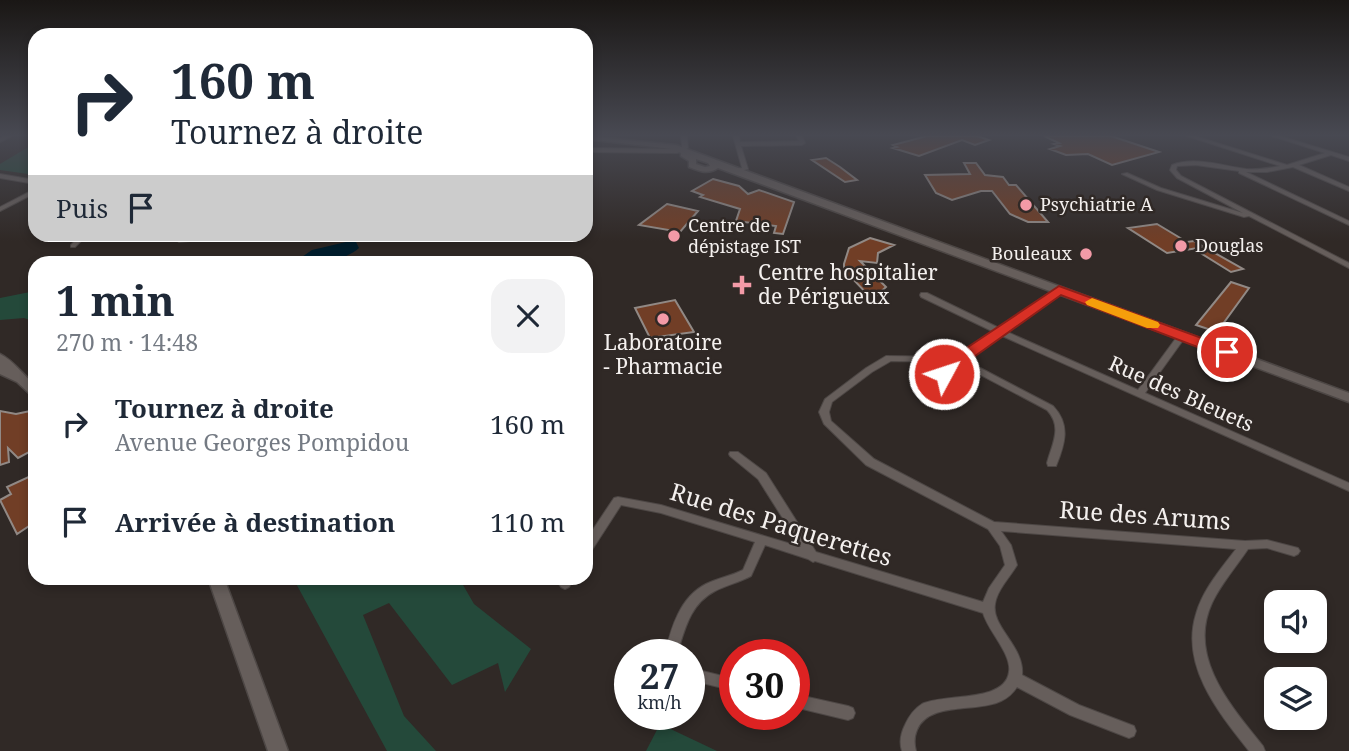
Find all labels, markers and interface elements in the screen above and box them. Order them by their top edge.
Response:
text: 160 m [171,47,315,113]
icon: right [56,56,147,147]
text: Tournez à droite [171,110,423,153]
icon: arrive [122,189,160,227]
text: Puis [56,190,108,226]
place label: Psychiatrie A [1040,192,1153,216]
marker: Psychiatrie A [1018,197,1034,213]
place label: Centre de dépistage IST [688,213,801,258]
marker: Centre de dépistage IST [666,228,682,244]
place label: Douglas [1195,233,1263,257]
marker: Douglas [1173,238,1189,254]
place label: Bouleaux [991,241,1073,265]
marker: Bouleaux [1078,246,1094,262]
place label: Centre hospitalier de Périgueux [758,258,938,310]
text: 1 min [56,271,175,328]
marker: Centre hospitalier de Périgueux [732,275,752,295]
button: close [491,279,565,353]
marker: Laboratoire - Pharmacie [655,311,671,327]
pin [1197,322,1257,382]
text: 270 m · 14:48 [56,326,198,358]
place label: Laboratoire - Pharmacie [603,328,723,380]
icon: arrive [1208,333,1246,371]
position arrow [907,337,981,411]
street label: Rue des Bleuets [1105,349,1258,438]
text: Tournez à droite [115,390,334,426]
icon: right [56,405,94,443]
text: 160 m [490,406,565,442]
text: Avenue Georges Pompidou [115,426,409,458]
street label: Rue des Paquerettes [667,474,896,573]
street label: Rue des Arums [1058,492,1232,537]
icon: arrive [56,503,94,541]
text: Arrivée à destination [115,504,395,540]
text: 110 m [490,504,565,540]
map controls [1264,590,1327,730]
button: sound [1264,590,1327,653]
speed limit sign: 30 [719,639,810,730]
text: 27 [640,652,679,699]
button: layers [1264,667,1327,730]
text: km/h [637,690,682,714]

